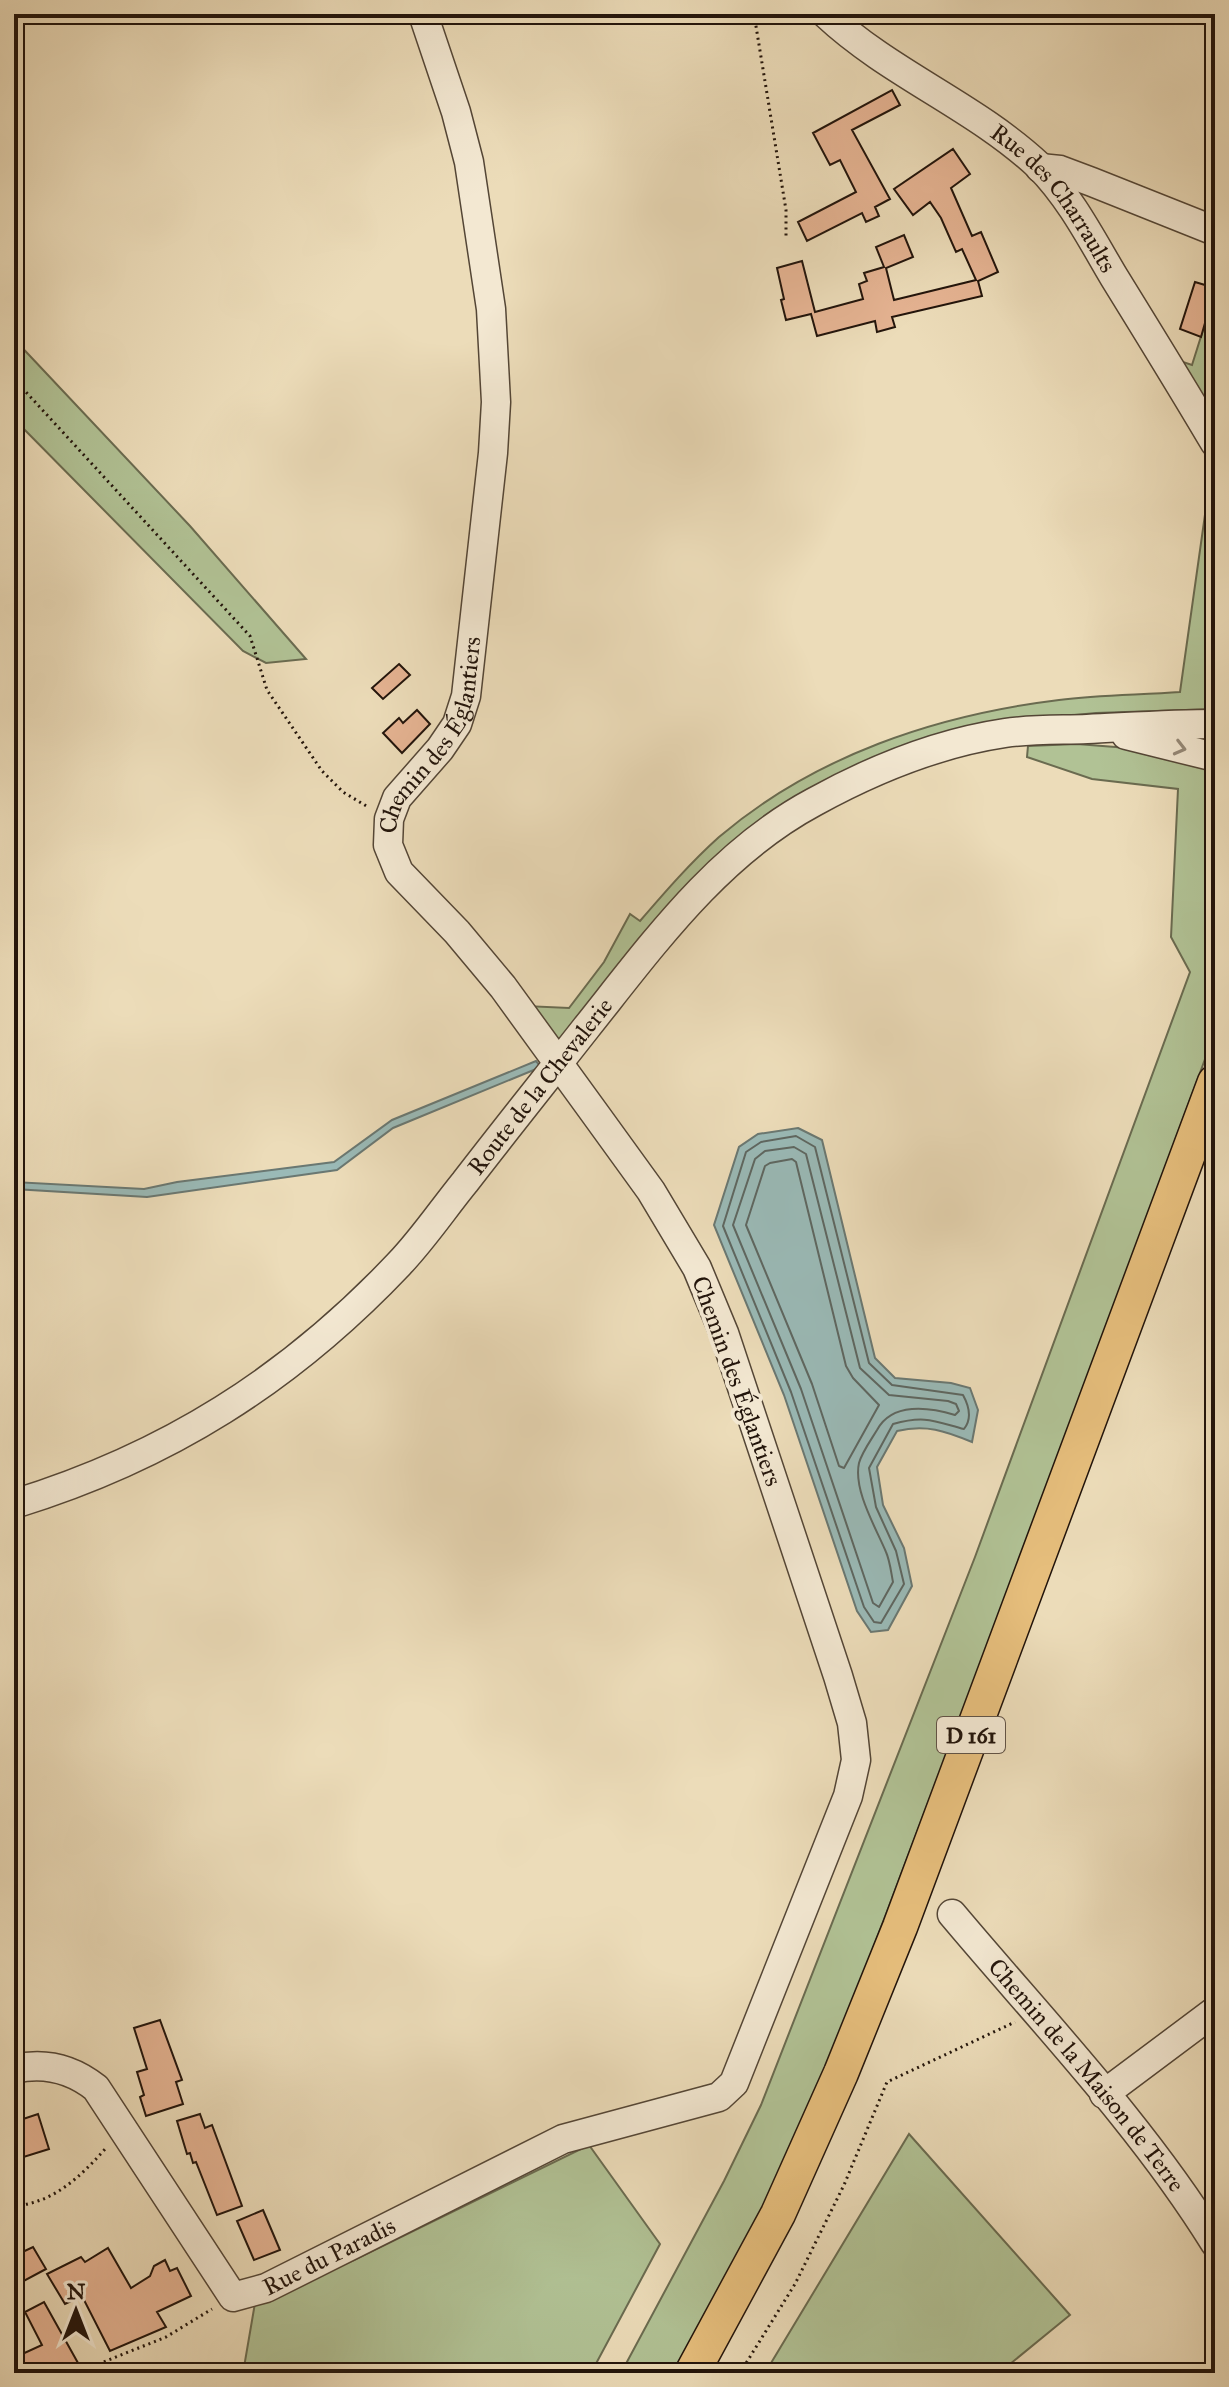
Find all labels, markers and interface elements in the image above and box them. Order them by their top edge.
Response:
street label: Rue des Charraults [985,117,1123,278]
street label: Chemin des Églantiers [373,635,488,834]
one-way arrow [1172,739,1186,756]
street label: Route de la Chevalerie [461,992,619,1181]
street label: Chemin des Églantiers [685,1272,789,1490]
road number: D 161 [937,1717,1005,1753]
street label: Chemin de la Maison de Terre [982,1952,1191,2198]
street label: Rue du Paradis [258,2210,401,2302]
north arrow [36,2271,116,2351]
text: N [67,2278,86,2305]

